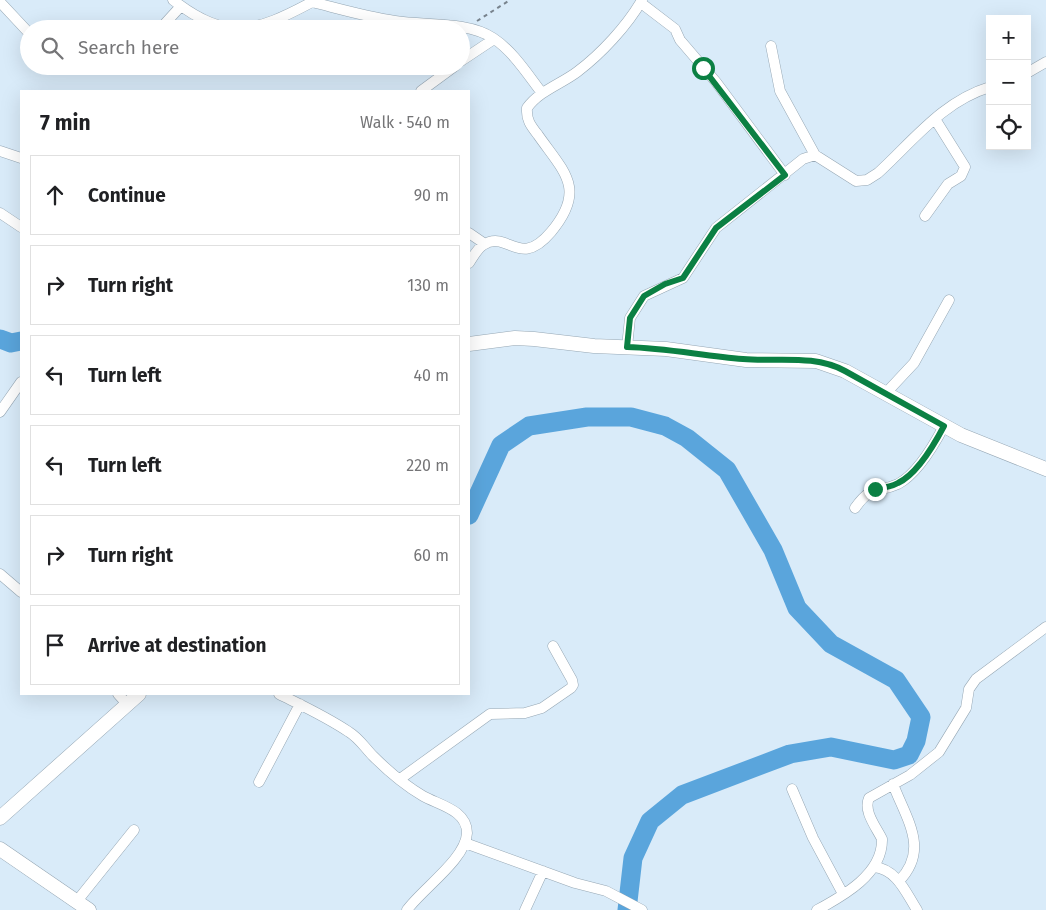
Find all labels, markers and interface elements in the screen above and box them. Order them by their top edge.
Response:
map controls [986,15,1031,150]
button: + [986,15,1031,60]
search box [20,20,470,75]
icon: search [38,34,66,62]
text: Search here [78,36,179,59]
route start [692,57,715,80]
button: − [986,60,1031,105]
button: locate [986,105,1031,150]
text: 7 min [40,110,91,136]
text: Walk · 540 m [360,113,450,132]
icon: ahead [41,181,69,209]
text: Continue [88,184,166,207]
text: 90 m [414,186,449,205]
icon: right [41,271,69,299]
text: Turn right [88,274,173,297]
text: 130 m [407,276,449,295]
icon: left [41,361,69,389]
text: Turn left [88,364,162,387]
text: 40 m [414,366,449,385]
icon: left [41,451,69,479]
text: Turn left [88,454,162,477]
text: 220 m [406,456,449,475]
route end [864,478,887,501]
icon: right [41,541,69,569]
text: Turn right [88,544,173,567]
text: 60 m [414,546,449,565]
icon: arrive [41,631,69,659]
text: Arrive at destination [88,634,267,657]

